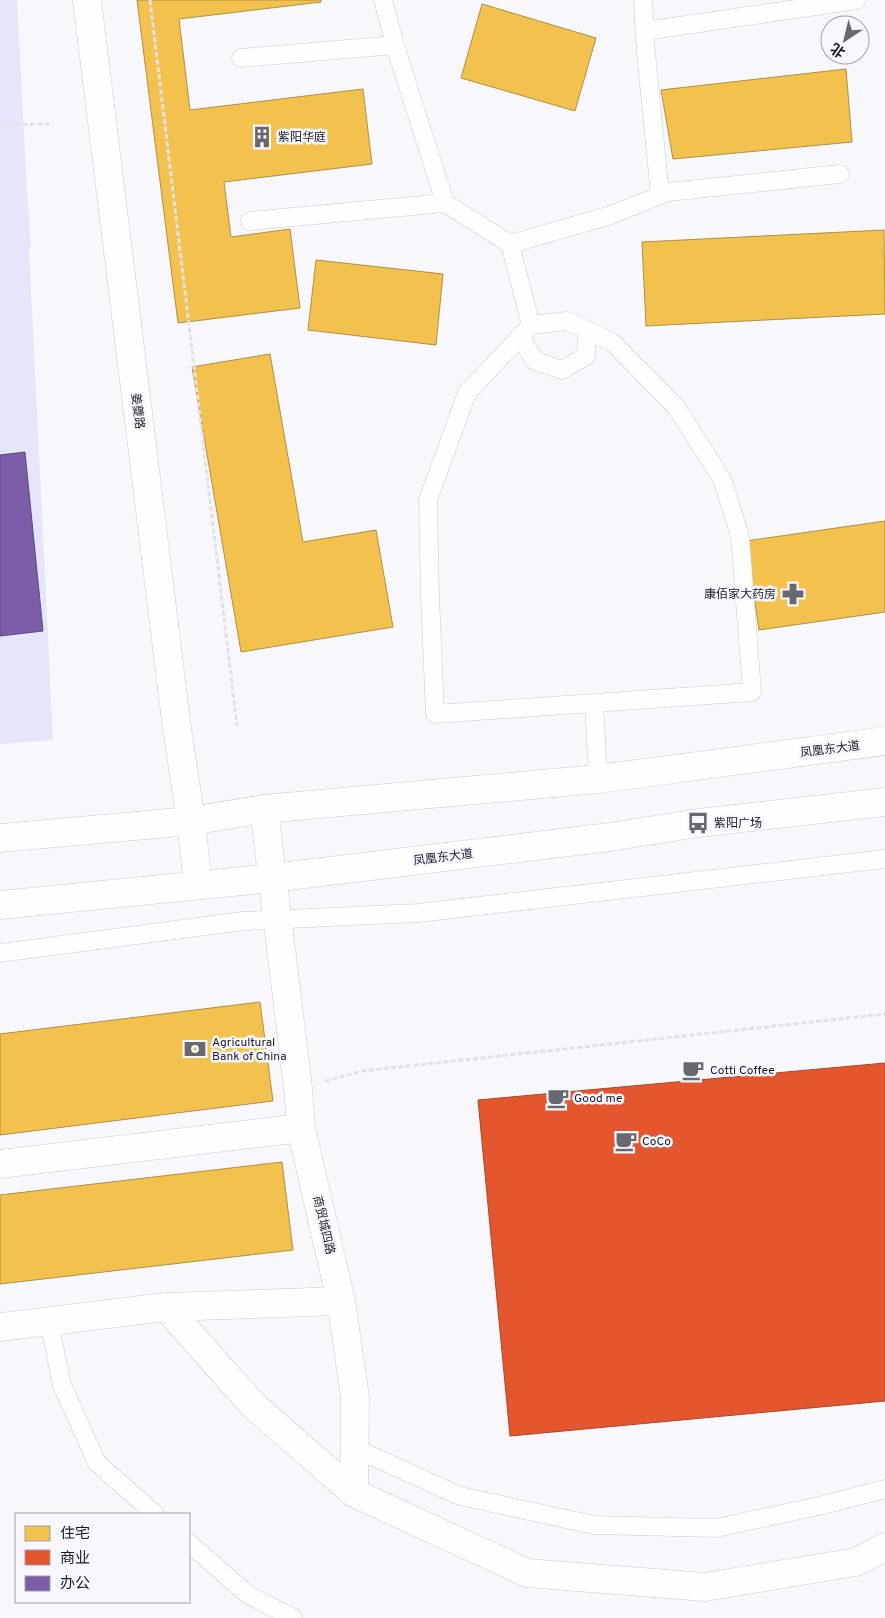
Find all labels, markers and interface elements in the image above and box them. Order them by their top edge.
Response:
north arrow [820,15,870,65]
text: 北 [828,38,849,60]
building icon: 紫阳华庭 [249,124,275,150]
place label: 紫阳华庭 [278,130,326,146]
street label: 姜夔路 [127,392,147,430]
pharmacy icon: 康佰家大药房 [780,581,806,607]
place label: 康佰家大药房 [704,587,776,603]
street label: 凤凰东大道 [799,738,861,762]
bus stop icon: 紫阳广场 [685,810,711,836]
place label: 紫阳广场 [714,816,762,832]
street label: 凤凰东大道 [412,846,474,870]
place label: Agricultural Bank of China [212,1035,287,1065]
bank icon: Agricultural Bank of China [182,1036,208,1062]
cafe icon: Cotti Coffee [680,1057,706,1083]
place label: Cotti Coffee [710,1063,775,1079]
cafe icon: Good me [545,1085,571,1111]
place label: Good me [574,1091,622,1107]
cafe icon: CoCo [613,1128,639,1154]
place label: CoCo [642,1134,671,1150]
street label: 商贸城四路 [308,1194,338,1256]
legend [15,1513,190,1603]
text: 住宅 [60,1525,90,1544]
text: 商业 [60,1550,90,1569]
text: 办公 [60,1575,90,1594]

